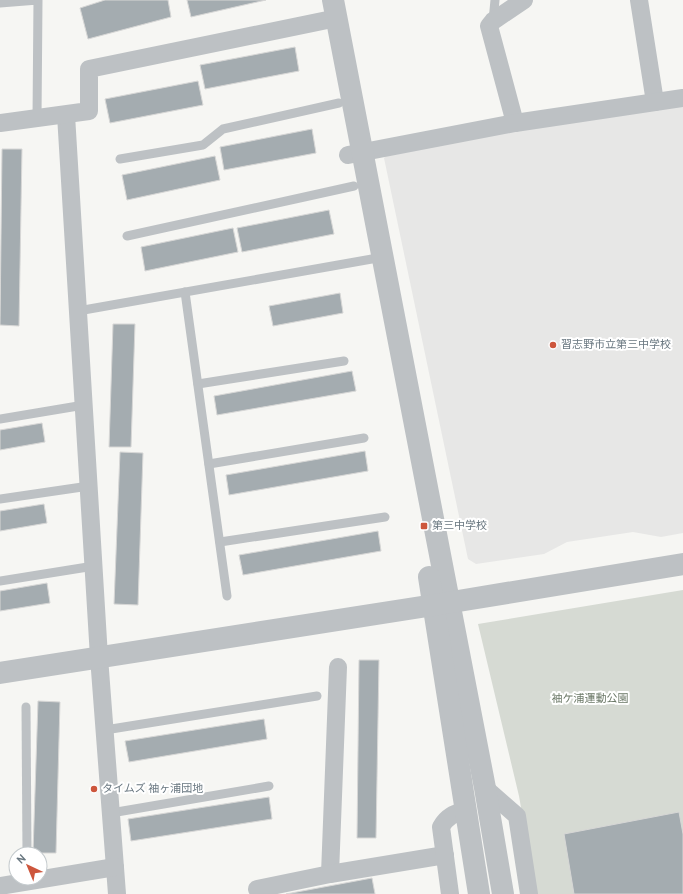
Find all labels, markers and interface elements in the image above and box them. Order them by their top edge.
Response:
place label: 習志野市立第三中学校 [561,338,671,352]
marker: 習志野市立第三中学校 [548,340,558,350]
place label: 第三中学校 [432,519,487,533]
marker: 第三中学校 [419,521,429,531]
park label: 袖ケ浦運動公園 [552,692,629,706]
place label: タイムズ 袖ヶ浦団地 [102,782,203,796]
marker: タイムズ 袖ヶ浦団地 [89,784,99,794]
north arrow [8,846,48,886]
text: N [14,852,29,867]

